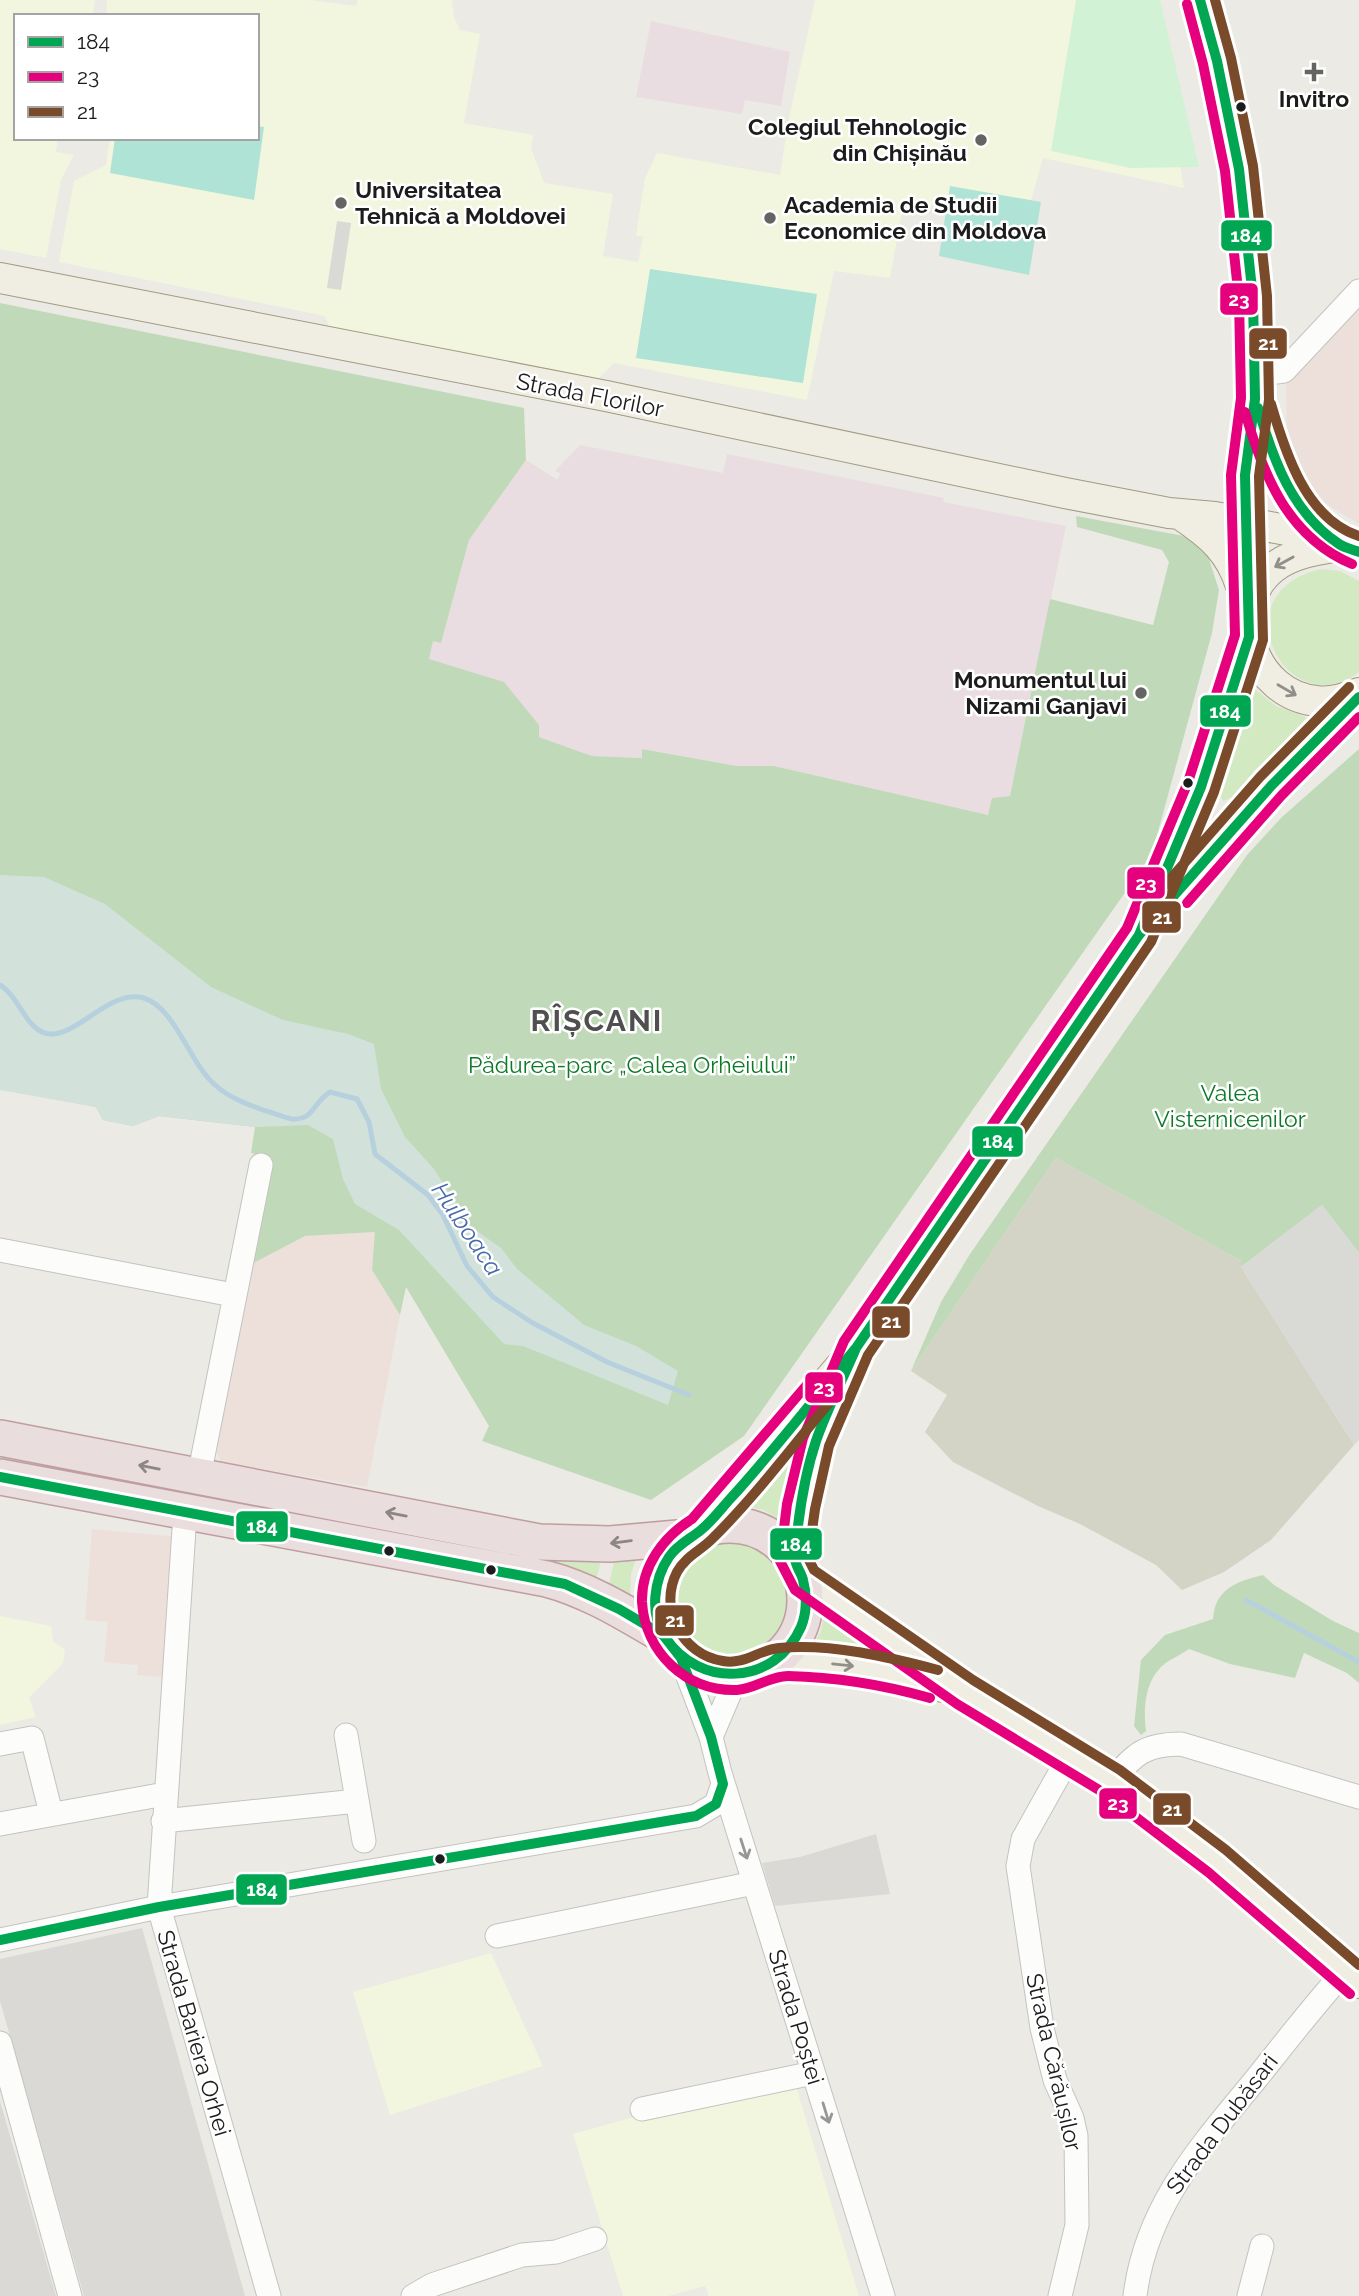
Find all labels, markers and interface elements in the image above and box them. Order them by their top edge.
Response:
legend [14,14,259,140]
text: 184 [77,29,110,54]
marker: Invitro [1304,62,1324,82]
text: 23 [77,64,99,89]
place label: Invitro [1279,85,1349,112]
text: 21 [77,99,97,124]
unlabelled marker [1234,100,1248,114]
place label: Colegiul Tehnologic din Chișinău [748,113,967,166]
marker: Colegiul Tehnologic din Chișinău [973,132,989,148]
place label: Universitatea Tehnică a Moldovei [355,176,566,229]
place label: Academia de Studii Economice din Moldova [784,191,1047,244]
marker: Universitatea Tehnică a Moldovei [333,195,349,211]
marker: Academia de Studii Economice din Moldova [762,210,778,226]
line badge: 184 [1220,219,1273,252]
text: 184 [1230,224,1262,246]
line badge: 23 [1219,282,1259,316]
text: 23 [1228,288,1250,310]
line badge: 21 [1248,327,1288,360]
text: 21 [1258,332,1278,354]
street label: Strada Florilor [514,367,666,422]
one-way arrow [1274,556,1295,569]
place label: Monumentul lui Nizami Ganjavi [954,666,1127,719]
one-way arrow [1277,683,1297,697]
marker: Monumentul lui Nizami Ganjavi [1133,685,1149,701]
line badge: 184 [1199,694,1252,728]
text: 184 [1209,700,1241,722]
unlabelled marker [1181,776,1195,790]
line badge: 23 [1126,866,1166,900]
text: 23 [1135,872,1157,894]
line badge: 21 [1141,900,1182,934]
text: 21 [1152,906,1172,928]
district label: RÎȘCANI [531,1003,663,1038]
park label: Pădurea-parc „Calea Orheiului” [468,1051,796,1078]
park label: Valea Visternicenilor [1154,1079,1306,1132]
line badge: 184 [971,1125,1024,1158]
text: 184 [982,1130,1014,1152]
water label: Hulboaca [426,1177,509,1281]
line badge: 21 [871,1305,911,1339]
text: 21 [881,1310,901,1332]
line badge: 23 [804,1371,844,1404]
text: 23 [813,1376,835,1398]
one-way arrow [138,1459,161,1473]
one-way arrow [385,1507,408,1521]
line badge: 184 [235,1510,289,1543]
text: 184 [246,1515,278,1537]
line badge: 184 [769,1527,823,1561]
text: 184 [780,1533,812,1555]
one-way arrow [610,1536,633,1549]
unlabelled marker [382,1544,396,1558]
unlabelled marker [484,1563,498,1577]
line badge: 21 [654,1604,695,1637]
text: 21 [665,1609,685,1631]
one-way arrow [831,1659,854,1672]
line badge: 23 [1098,1787,1138,1820]
text: 23 [1107,1792,1129,1814]
line badge: 21 [1152,1792,1192,1826]
text: 21 [1162,1798,1182,1820]
one-way arrow [738,1838,751,1860]
unlabelled marker [433,1852,447,1866]
line badge: 184 [235,1873,288,1906]
text: 184 [246,1878,278,1900]
street label: Strada Bariera Orhei [152,1927,237,2139]
street label: Strada Poștei [763,1946,830,2088]
street label: Strada Cărăușilor [1021,1970,1088,2153]
street label: Strada Dubăsari [1160,2048,1283,2199]
one-way arrow [820,2102,833,2124]

